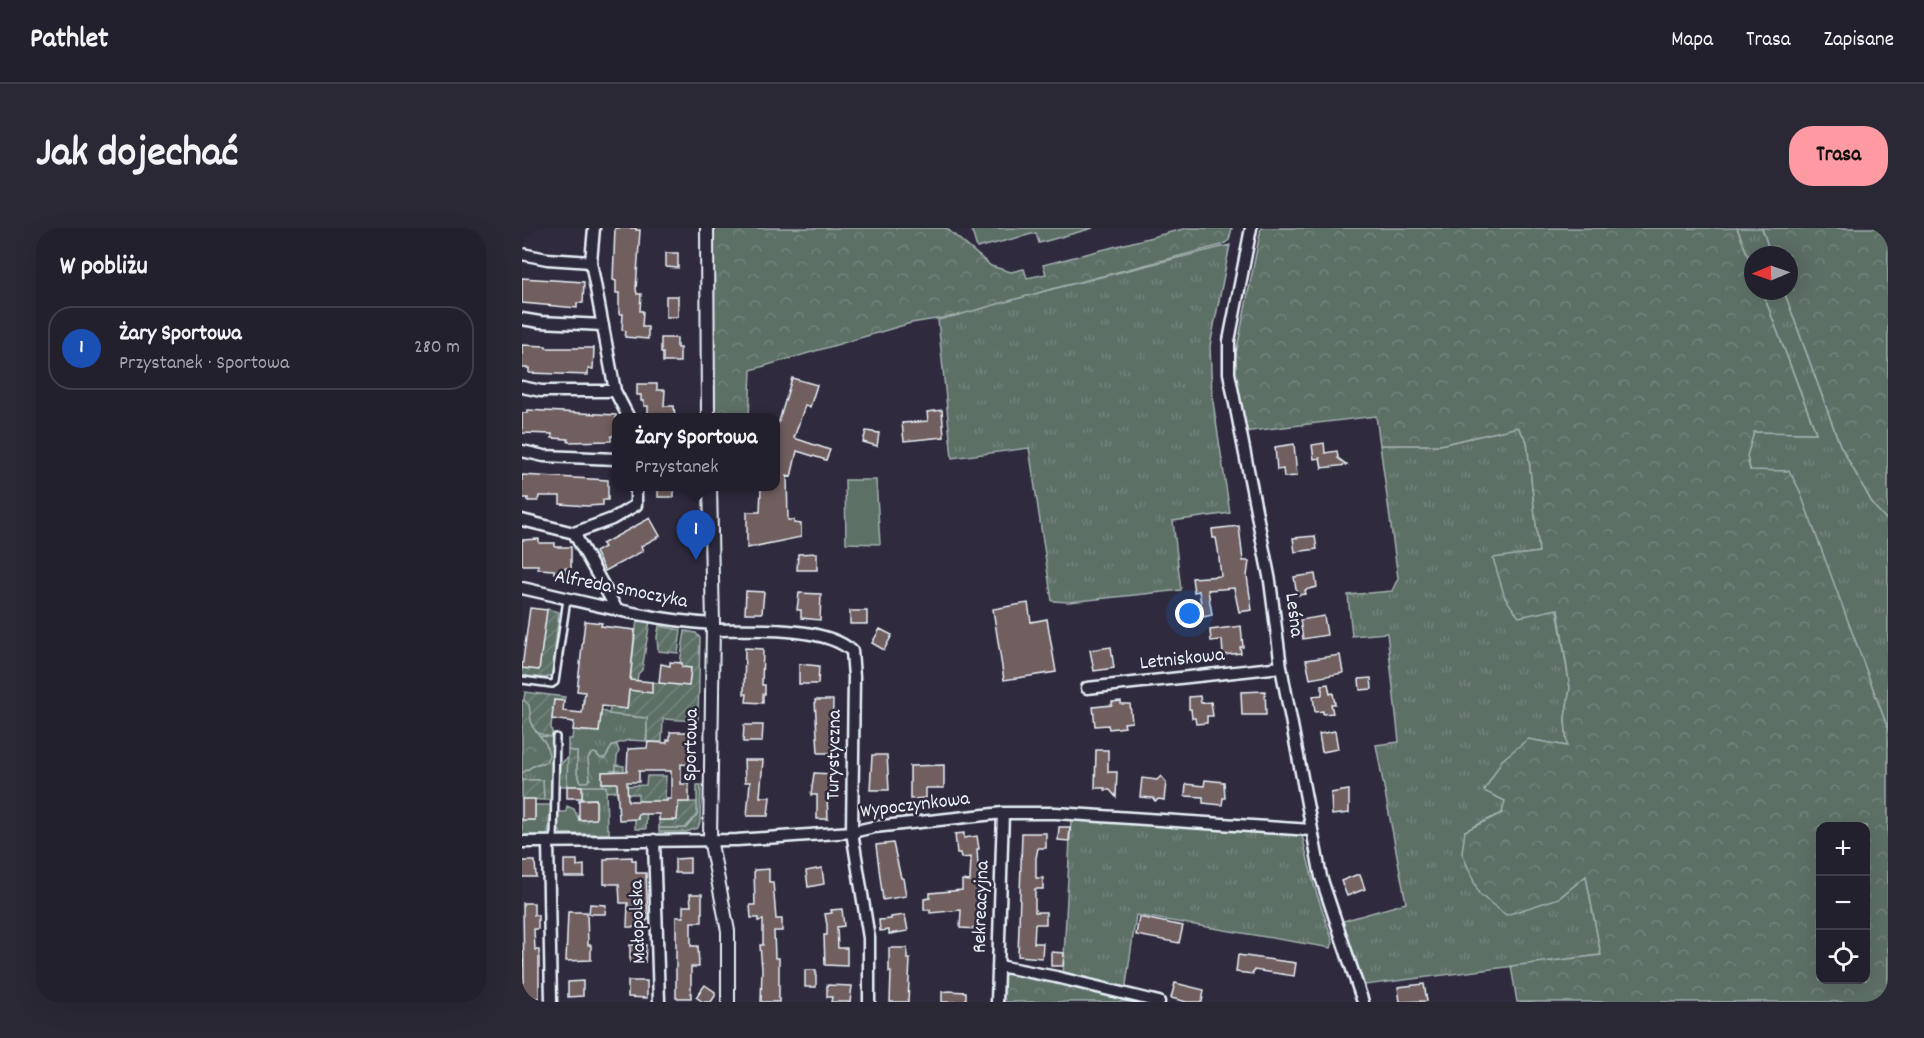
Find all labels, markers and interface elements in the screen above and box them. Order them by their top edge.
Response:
text: Pathlet [30,21,108,61]
text: Mapa [1671,26,1713,56]
text: Trasa [1746,26,1791,56]
text: Zapisane [1824,26,1894,56]
text: Jak dojechać [36,126,238,186]
button: Trasa [1789,126,1888,186]
north arrow [1744,246,1798,300]
text: W pobliżu [60,249,148,286]
text: Żary Sportowa [119,319,241,350]
text: 1 [79,334,84,362]
text: 280 m [414,334,460,362]
text: Przystanek · Sportowa [119,350,289,378]
popup [612,413,780,491]
text: Żary Sportowa [635,423,757,454]
text: Przystanek [635,454,718,482]
pin: 1 [676,510,716,560]
street label: Alfreda Smoczyka [552,563,691,617]
street label: Leśna [1276,591,1310,639]
your location [1175,599,1204,628]
street label: Letniskowa [1138,642,1226,678]
street label: Sportowa [677,708,707,782]
street label: Turystyczna [820,709,850,800]
street label: Wypoczynkowa [859,785,972,827]
map controls [1816,822,1870,984]
button: + [1816,822,1870,876]
street label: Rekreacyjna [966,860,998,954]
button: − [1816,876,1870,930]
street label: Małopolska [624,879,654,964]
button: locate [1816,930,1870,984]

